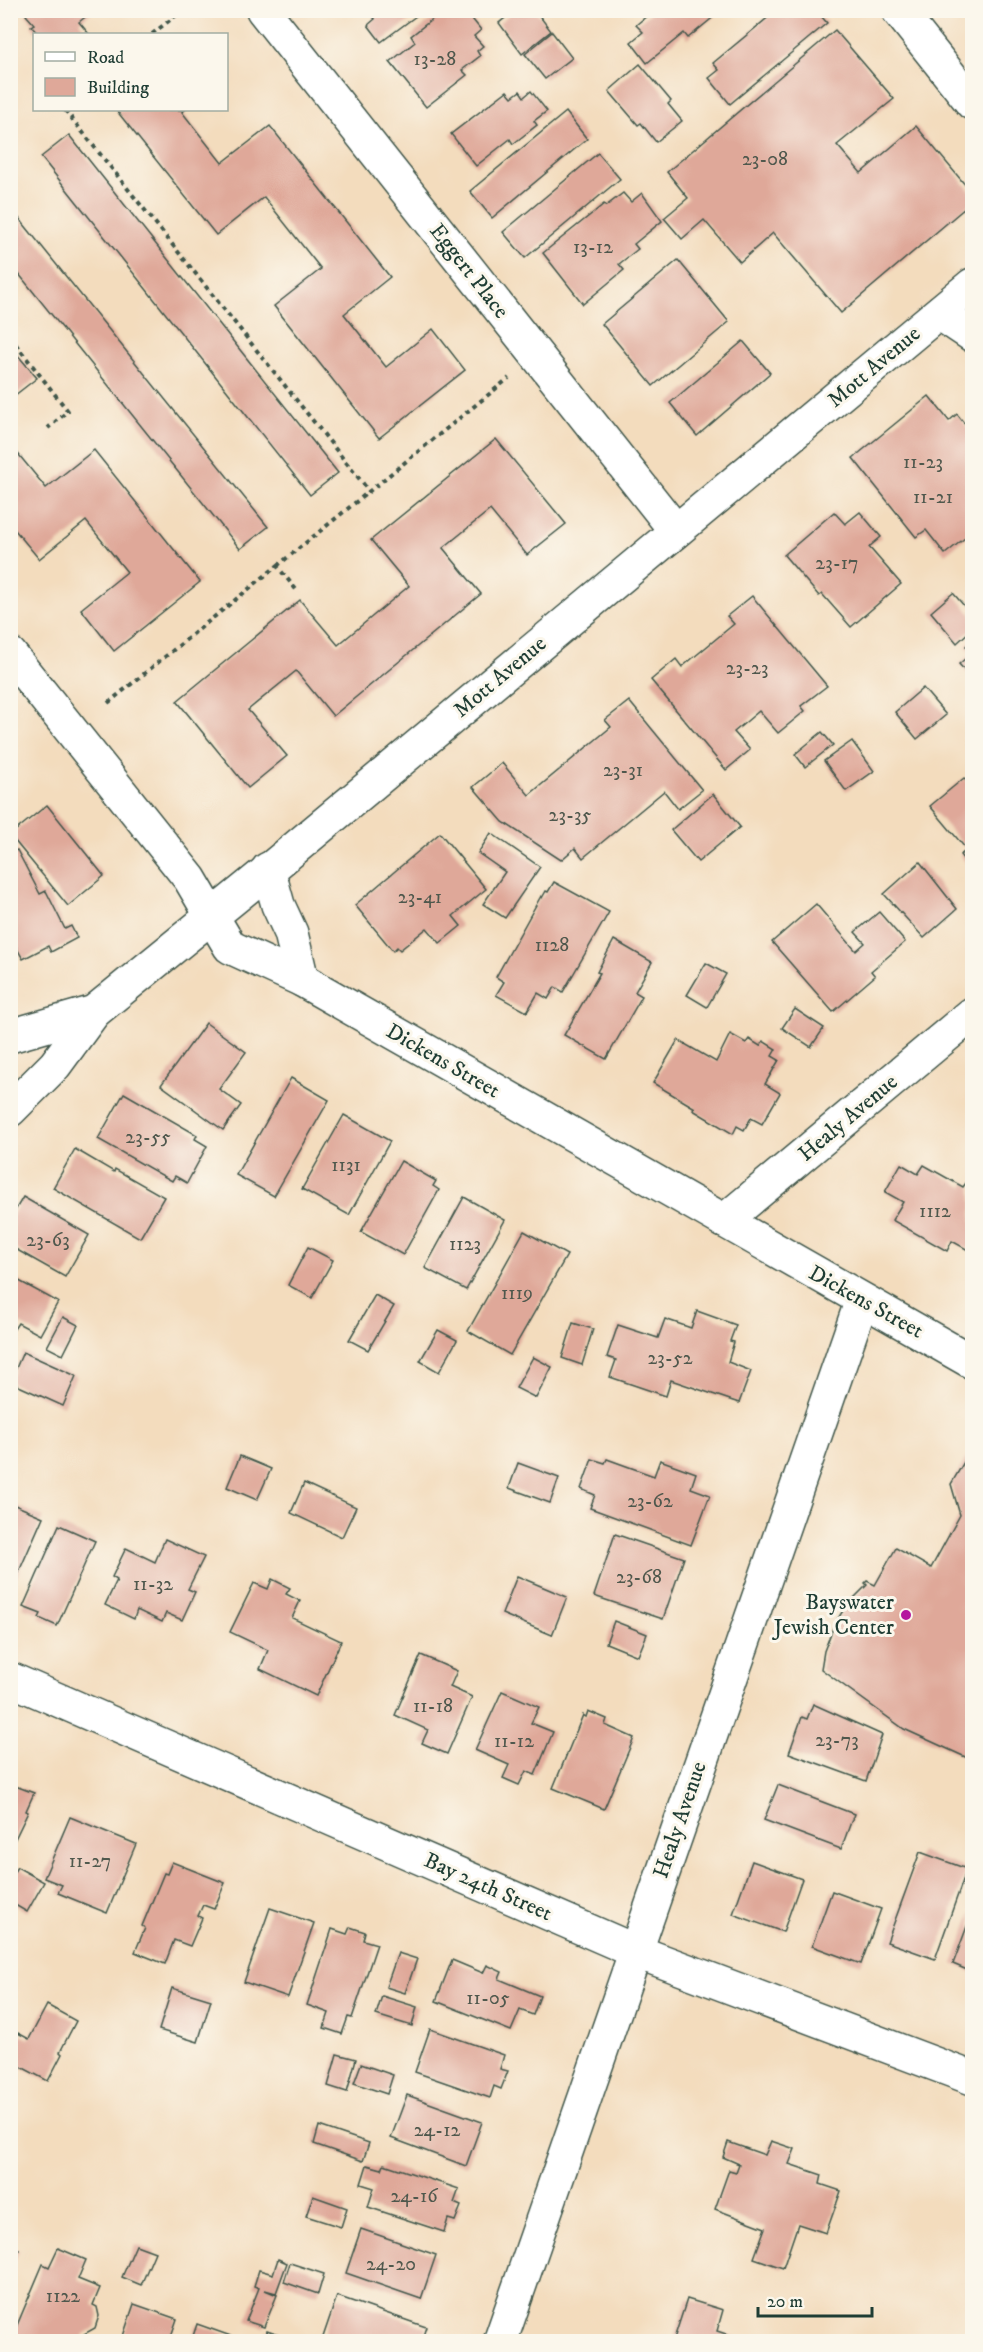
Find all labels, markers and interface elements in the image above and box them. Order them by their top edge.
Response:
legend [33,33,228,111]
text: Road [87,47,124,69]
house number: 13-28 [414,47,456,72]
text: Building [87,77,149,99]
house number: 23-08 [742,147,788,172]
street label: Eggert Place [423,218,515,324]
house number: 13-12 [573,235,613,260]
street label: Mott Avenue [822,320,926,414]
house number: 11-23 [903,450,943,475]
house number: 11-21 [913,485,953,510]
house number: 23-17 [815,551,859,576]
street label: Mott Avenue [448,630,552,724]
house number: 23-23 [726,656,768,681]
house number: 23-31 [603,758,643,783]
house number: 23-35 [549,803,591,828]
house number: 23-41 [398,885,442,910]
house number: 1128 [535,933,569,958]
street label: Dickens Street [381,1018,505,1104]
street label: Healy Avenue [793,1069,903,1167]
house number: 23-55 [125,1125,171,1150]
house number: 1131 [331,1153,361,1178]
house number: 1112 [919,1199,951,1224]
house number: 23-63 [26,1228,70,1253]
house number: 1123 [449,1232,481,1257]
street label: Dickens Street [804,1259,928,1345]
house number: 1119 [501,1281,533,1306]
house number: 23-52 [647,1346,693,1371]
house number: 23-62 [627,1489,673,1514]
house number: 23-68 [616,1565,662,1590]
house number: 11-32 [133,1572,173,1597]
place label: Bayswater Jewish Center [772,1589,895,1641]
marker: Bayswater Jewish Center [899,1608,913,1622]
house number: 11-18 [413,1694,453,1719]
house number: 23-73 [815,1728,859,1753]
house number: 11-12 [494,1729,534,1754]
street label: Healy Avenue [647,1758,713,1882]
street label: Bay 24th Street [420,1847,556,1927]
house number: 11-27 [69,1849,111,1874]
house number: 11-05 [466,1986,510,2011]
house number: 24-12 [414,2118,460,2143]
house number: 24-16 [390,2184,438,2209]
house number: 24-20 [366,2252,416,2277]
scale bar [758,2280,872,2318]
house number: 1122 [46,2284,80,2309]
text: 20 m [767,2291,803,2313]

